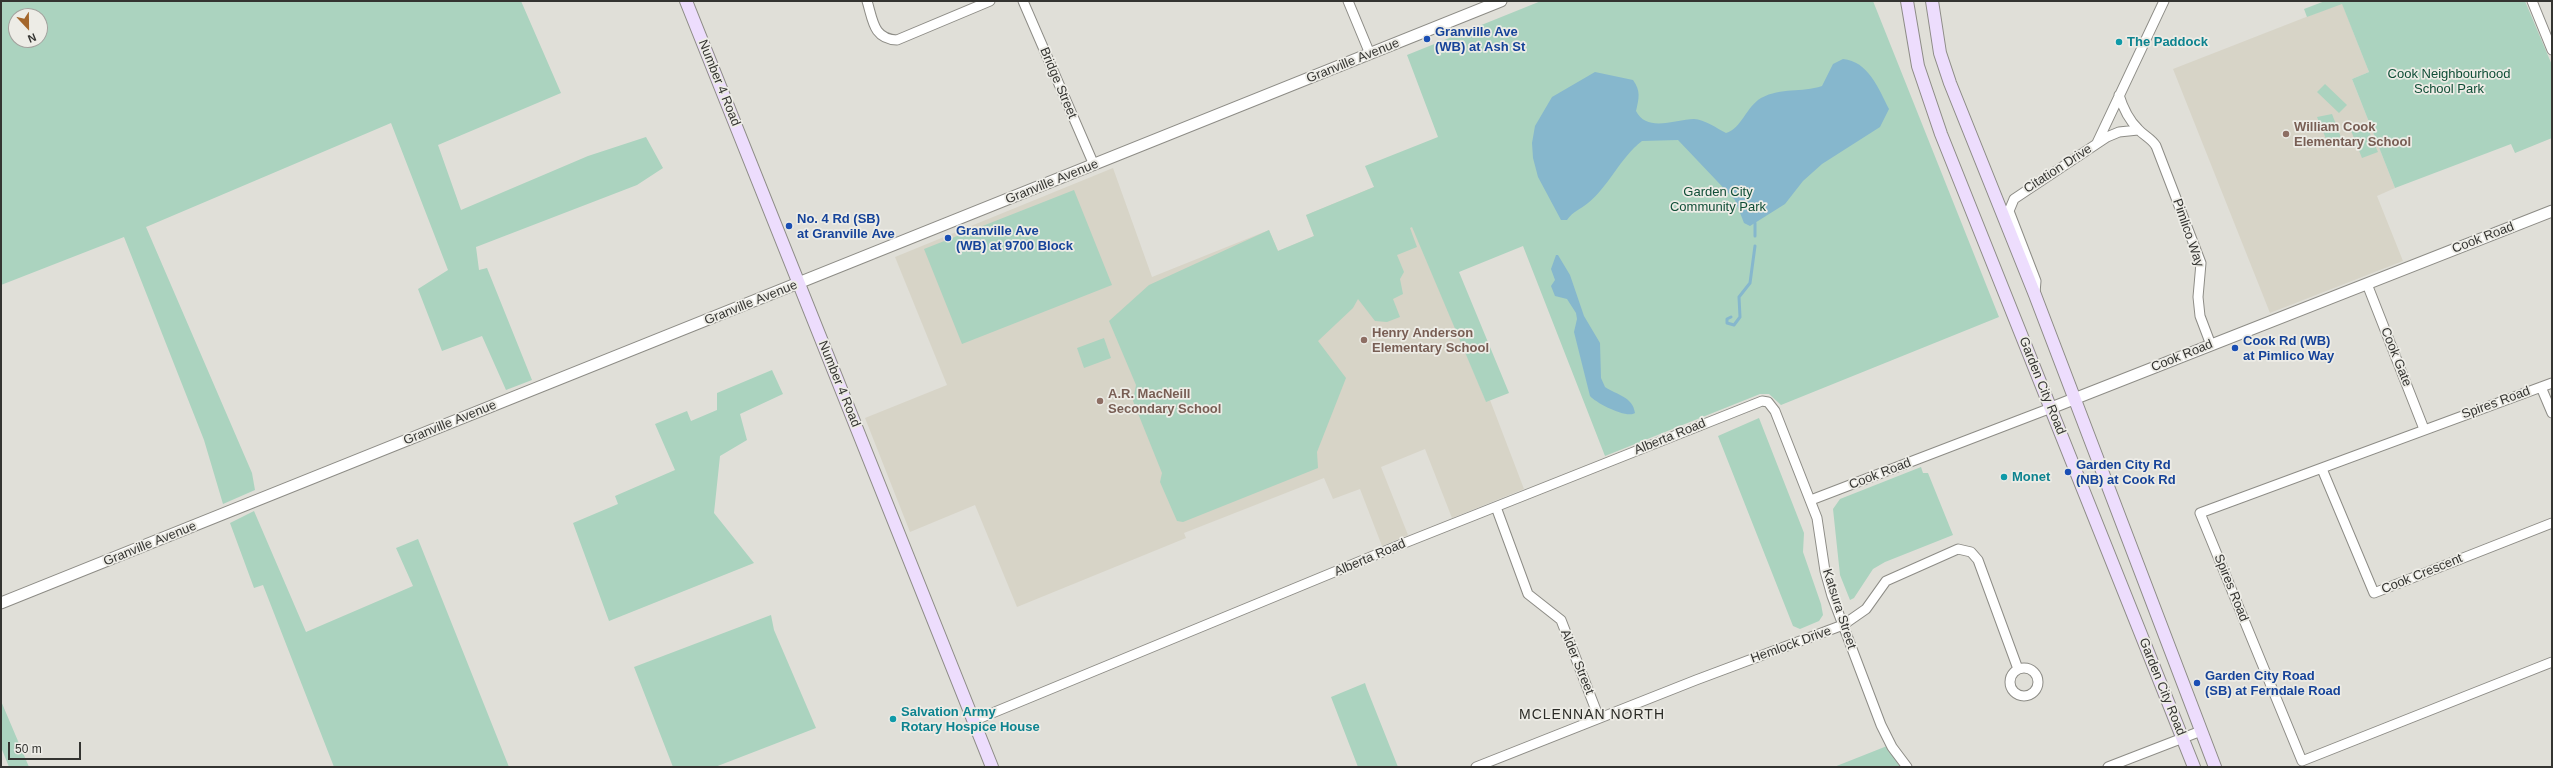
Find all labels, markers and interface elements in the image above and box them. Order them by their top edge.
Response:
north arrow [8,8,48,48]
place label: Granville Ave (WB) at Ash St [1435,24,1525,55]
text: N [26,31,38,45]
marker: Granville Ave (WB) at Ash St [1422,34,1432,44]
place label: The Paddock [2127,34,2208,50]
street label: Granville Avenue [1304,35,1402,87]
marker: The Paddock [2114,37,2124,47]
street label: Number 4 Road [695,38,743,128]
street label: Bridge Street [1036,45,1080,121]
park label: Cook Neighbourhood School Park [2388,66,2510,97]
place label: William Cook Elementary School [2294,119,2411,150]
marker: William Cook Elementary School [2281,129,2291,139]
street label: Citation Drive [2021,141,2095,197]
street label: Granville Avenue [1003,156,1101,208]
park label: Garden City Community Park [1670,184,1766,215]
street label: Pimlico Way [2169,197,2207,269]
place label: No. 4 Rd (SB) at Granville Ave [797,211,895,242]
street label: Cook Road [2450,219,2516,257]
marker: No. 4 Rd (SB) at Granville Ave [784,221,794,231]
place label: Granville Ave (WB) at 9700 Block [956,223,1073,254]
marker: Granville Ave (WB) at 9700 Block [943,233,953,243]
street label: Granville Avenue [702,277,800,329]
place label: Henry Anderson Elementary School [1372,325,1489,356]
street label: Cook Gate [2377,325,2415,389]
place label: Cook Rd (WB) at Pimlico Way [2243,333,2334,364]
marker: Henry Anderson Elementary School [1359,335,1369,345]
street label: Garden City Road [2015,335,2069,437]
street label: Cook Road [2149,337,2215,375]
street label: Number 4 Road [815,339,863,429]
marker: Cook Rd (WB) at Pimlico Way [2230,343,2240,353]
street label: Spires Road [2460,383,2532,423]
place label: A.R. MacNeill Secondary School [1108,386,1221,417]
marker: A.R. MacNeill Secondary School [1095,396,1105,406]
street label: Granville Avenue [401,397,499,449]
street label: Alberta Road [1632,416,1708,458]
street label: Cook Road [1847,455,1913,493]
place label: Garden City Rd (NB) at Cook Rd [2076,457,2176,488]
marker: Garden City Rd (NB) at Cook Rd [2063,467,2073,477]
place label: Monet [2012,469,2050,485]
marker: Monet [1999,472,2009,482]
street label: Granville Avenue [101,518,199,570]
street label: Alberta Road [1332,536,1408,580]
street label: Cook Crescent [2379,551,2465,597]
street label: Spires Road [2210,552,2252,624]
street label: Katsura Street [1819,567,1859,651]
street label: Hemlock Drive [1749,623,1833,667]
street label: Alder Street [1557,627,1597,697]
street label: Garden City Road [2135,636,2189,738]
place label: Garden City Road (SB) at Ferndale Road [2205,668,2341,699]
marker: Garden City Road (SB) at Ferndale Road [2192,678,2202,688]
place label: Salvation Army Rotary Hospice House [901,704,1040,735]
district label: MCLENNAN NORTH [1519,707,1665,723]
marker: Salvation Army Rotary Hospice House [888,714,898,724]
scale bar [10,734,83,760]
text: 50 m [15,742,42,756]

